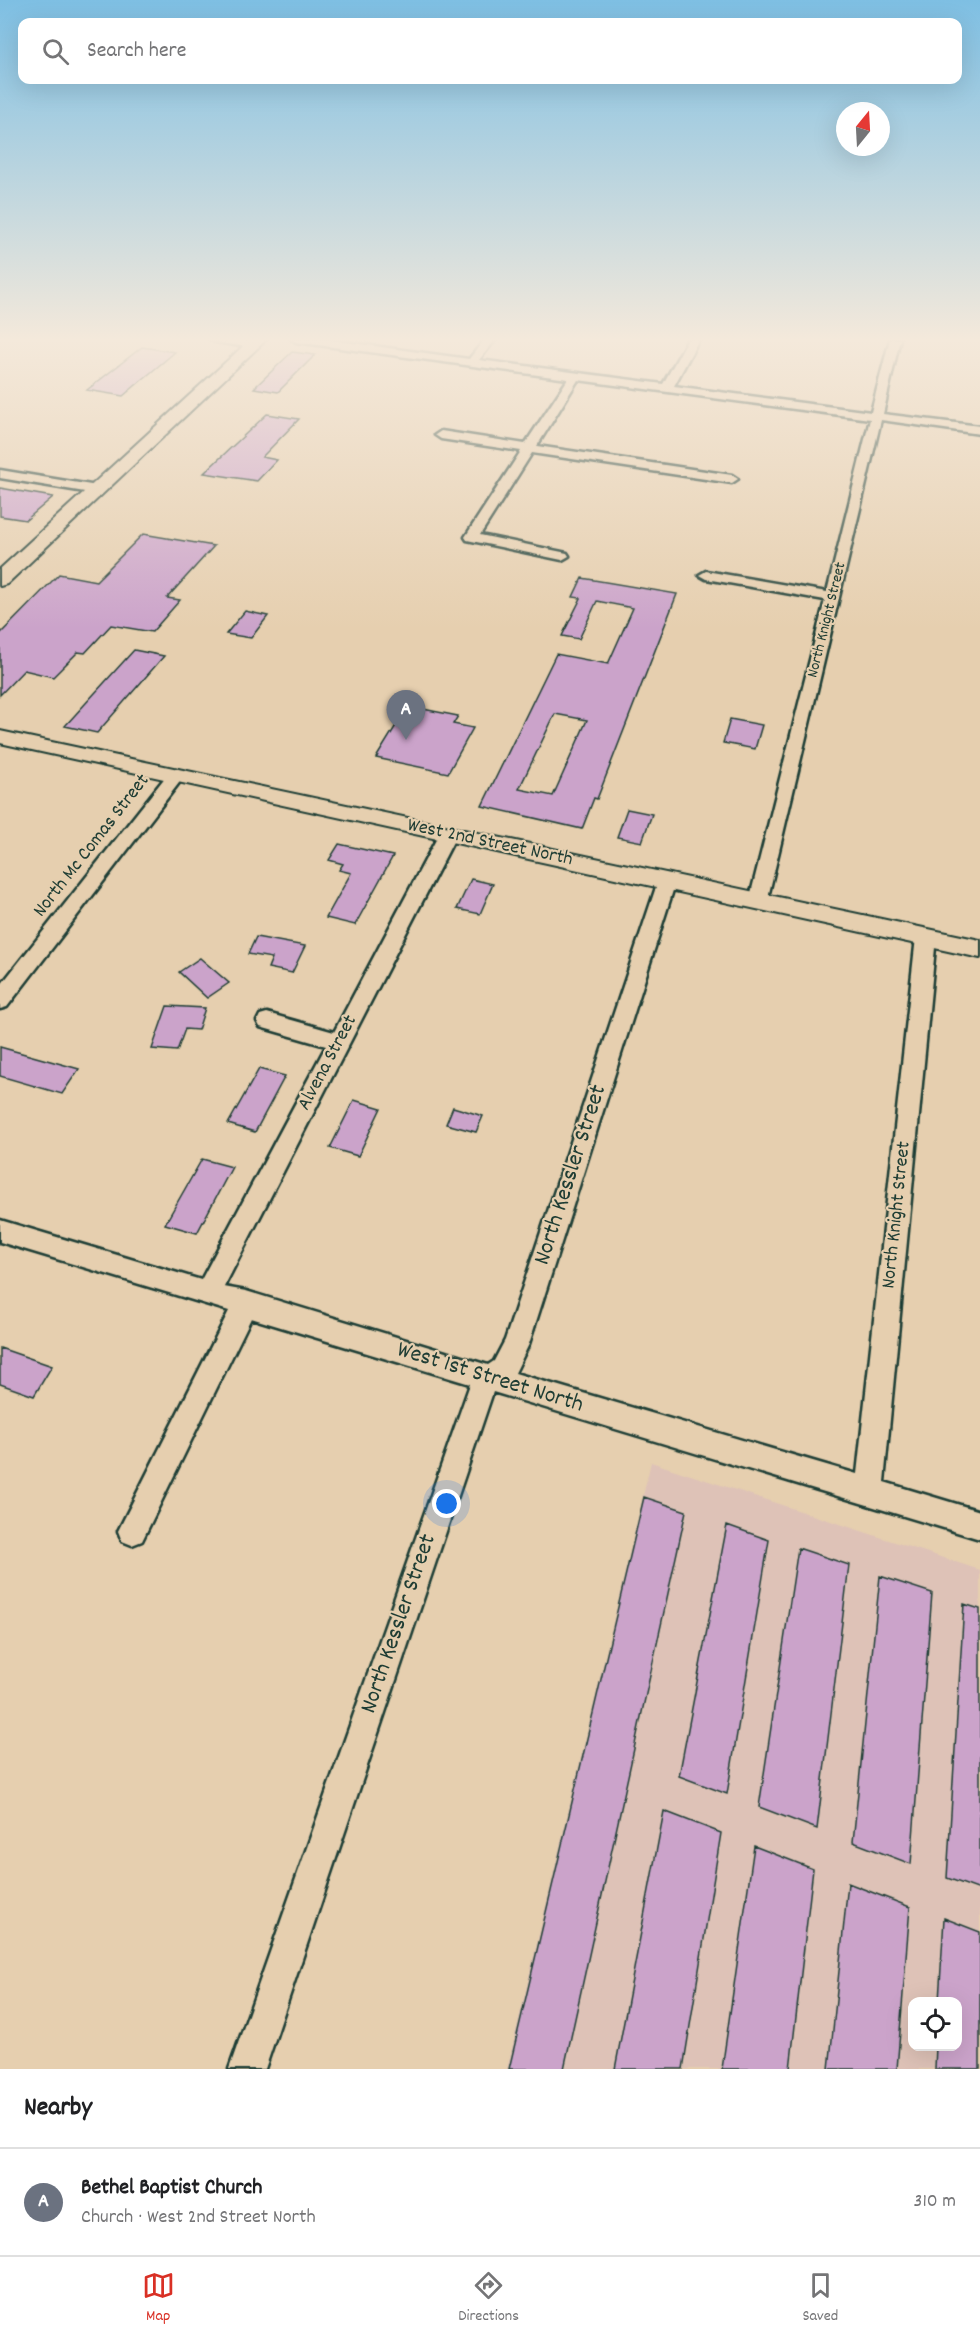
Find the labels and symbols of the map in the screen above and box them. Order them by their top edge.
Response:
north arrow [836,102,890,156]
street label: North Knight Street [802,560,852,680]
pin: A [386,690,426,740]
street label: North Mc Comas Street [27,768,157,924]
street label: West 2nd Street North [405,812,575,874]
street label: Alvena Street [291,1010,365,1116]
street label: North Kessler Street [526,1080,616,1269]
street label: North Knight Street [875,1140,919,1290]
street label: West 1st Street North [392,1333,588,1423]
your location [432,1489,461,1518]
street label: North Kessler Street [352,1530,446,1718]

